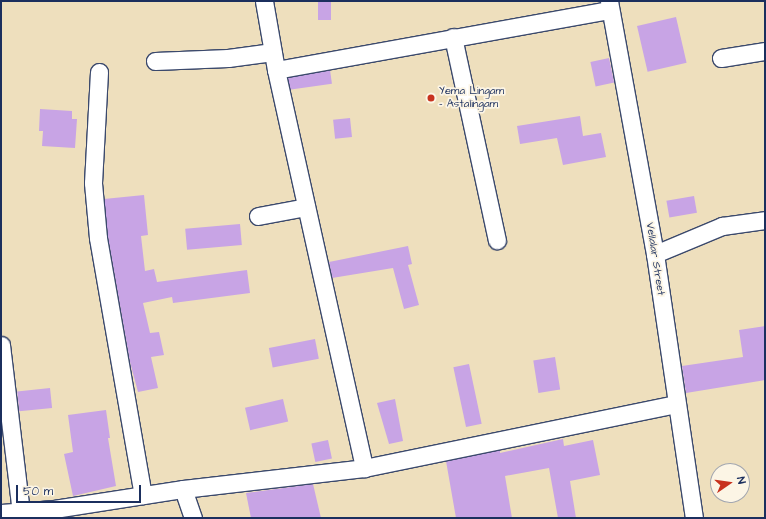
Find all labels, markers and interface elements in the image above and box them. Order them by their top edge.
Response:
place label: Yema Lingam - Astalingam [439,85,504,111]
marker: Yema Lingam - Astalingam [426,93,436,103]
street label: Vellalar Street [643,222,667,296]
north arrow [710,463,750,503]
text: N [733,475,749,485]
scale bar [18,477,143,503]
text: 50 m [23,483,53,500]

